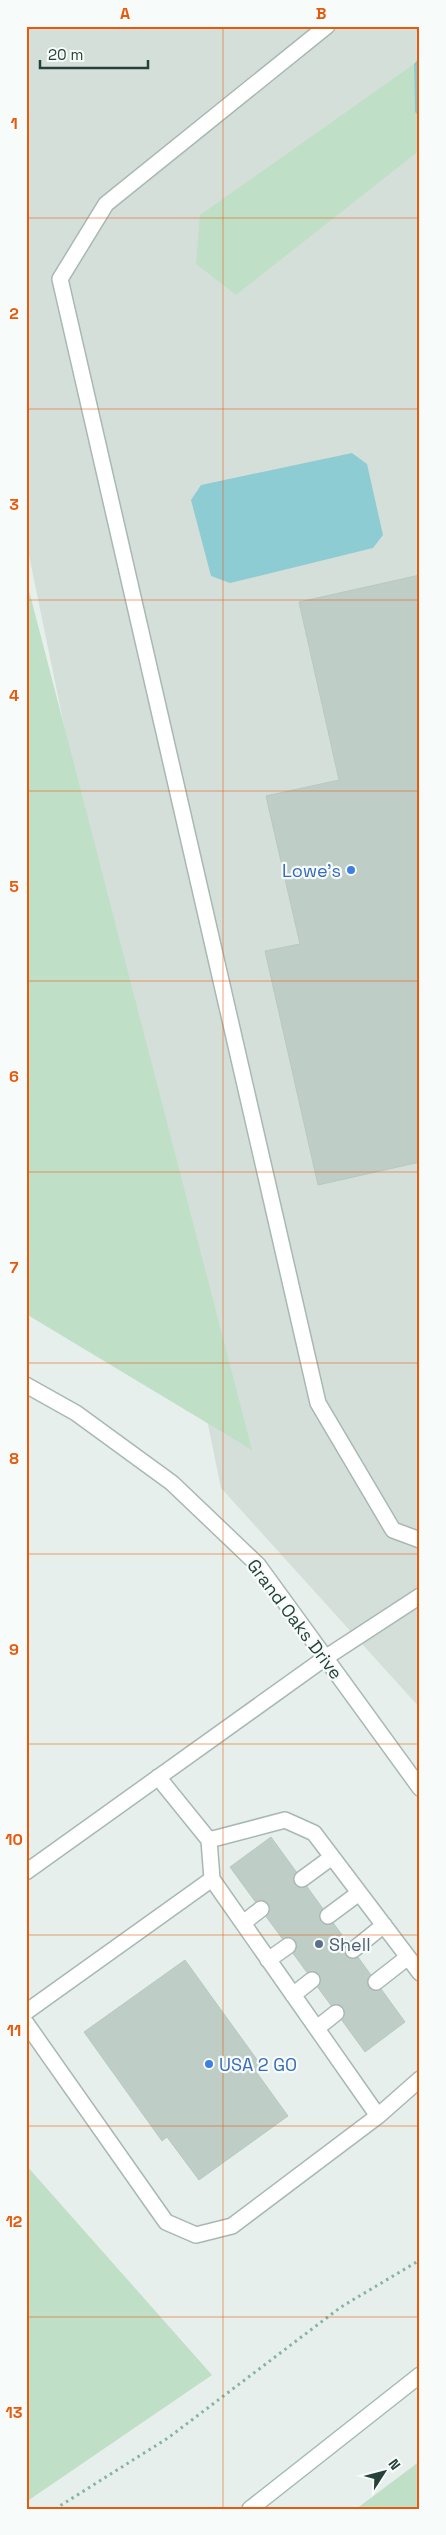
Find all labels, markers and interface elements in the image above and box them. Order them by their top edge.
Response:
text: A [120,3,130,24]
text: B [316,3,326,24]
scale bar [40,38,148,70]
text: 20 m [48,45,83,64]
text: 1 [10,113,18,134]
text: 2 [9,303,19,324]
text: 3 [9,494,19,515]
text: 4 [9,685,19,706]
place label: Lowe's [282,859,341,882]
marker: Lowe's [345,864,357,876]
text: 5 [9,876,19,897]
text: 6 [9,1066,19,1087]
text: 7 [10,1257,19,1278]
text: 8 [9,1448,19,1469]
street label: Grand Oaks Drive [242,1554,348,1684]
text: 9 [9,1639,19,1660]
text: 10 [5,1829,23,1850]
place label: Shell [329,1933,371,1956]
marker: Shell [313,1938,325,1950]
text: 11 [7,2020,21,2041]
place label: USA 2 GO [219,2053,297,2076]
marker: USA 2 GO [203,2058,215,2070]
text: 12 [6,2211,22,2232]
text: 13 [6,2402,23,2423]
north arrow [358,2448,408,2498]
text: N [384,2455,405,2473]

